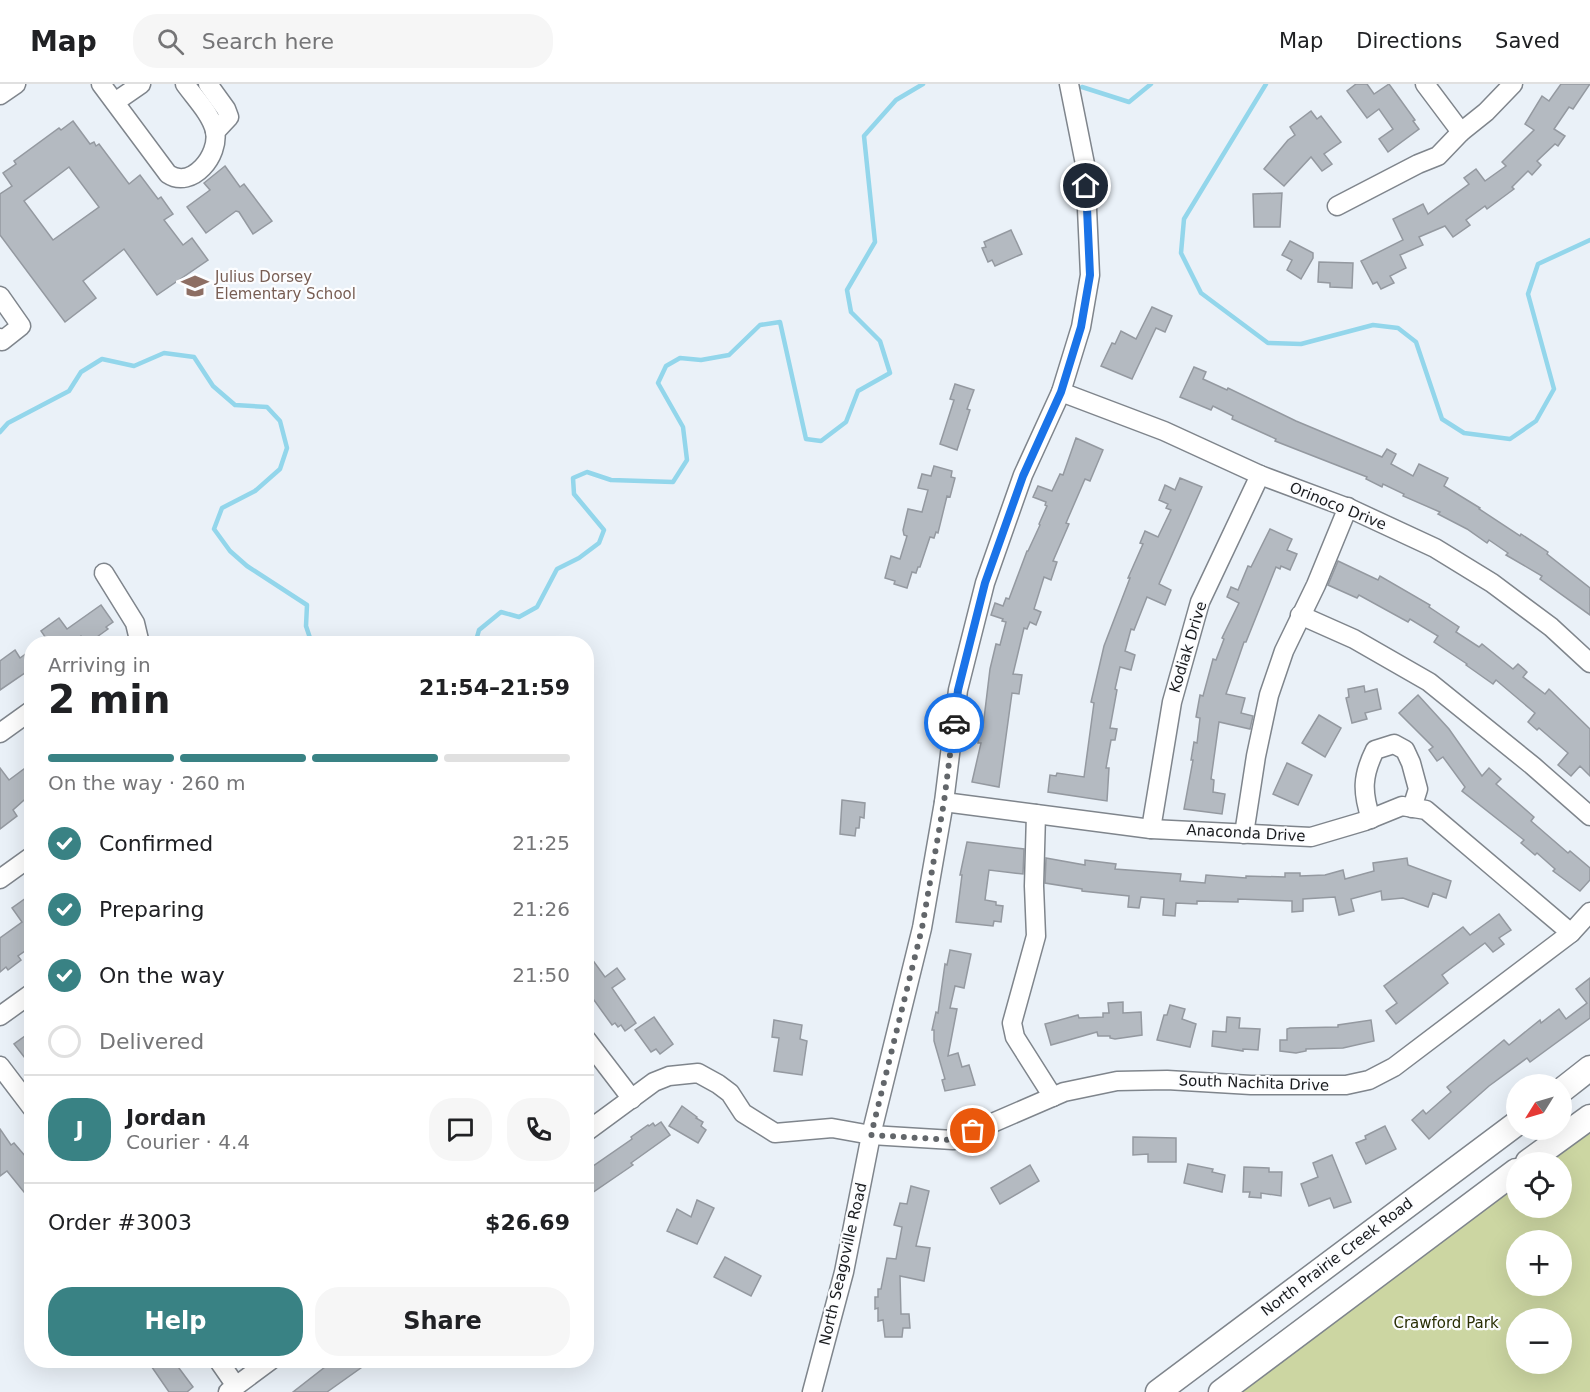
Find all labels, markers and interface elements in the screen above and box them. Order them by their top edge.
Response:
search box [133,14,553,68]
text: Map [30,25,97,58]
icon: search [154,25,187,58]
text: Search here [202,29,334,54]
text: Map [1279,29,1323,53]
text: Directions [1356,29,1462,53]
text: Saved [1495,29,1560,53]
pin [1060,160,1111,211]
icon: home [1069,169,1102,202]
place label: Julius Dorsey Elementary School [214,268,356,303]
school or university icon: Julius Dorsey Elementary School [180,271,210,301]
street label: Orinoco Drive [1287,478,1389,534]
street label: Kodiak Drive [1166,599,1210,695]
text: Arriving in [48,653,151,677]
text: 21:54–21:59 [419,675,570,700]
text: 2 min [48,677,170,722]
courier [924,693,984,753]
icon: car [938,707,971,740]
text: On the way · 260 m [48,771,246,795]
street label: Anaconda Drive [1186,821,1306,845]
icon: check [48,827,81,860]
text: Confirmed [99,831,213,856]
text: 21:25 [512,831,570,855]
icon: check [48,893,81,926]
text: Preparing [99,897,205,922]
text: 21:26 [512,897,570,921]
icon: check [48,959,81,992]
text: On the way [99,963,225,988]
text: 21:50 [512,963,570,987]
text: Delivered [99,1029,204,1054]
street label: South Nachita Drive [1178,1071,1330,1095]
north arrow [1506,1074,1572,1140]
map controls [1506,1074,1572,1374]
button: chat [429,1098,492,1161]
button: phone [507,1098,570,1161]
text: Jordan [126,1105,206,1130]
pin [947,1105,998,1156]
icon: bag [956,1114,989,1147]
text: J [75,1117,84,1142]
text: Courier · 4.4 [126,1130,250,1154]
button: locate [1506,1152,1572,1218]
street label: North Seagoville Road [816,1181,870,1347]
street label: North Prairie Creek Road [1258,1194,1416,1320]
text: Order #3003 [48,1210,192,1235]
text: $26.69 [485,1210,570,1235]
button: + [1506,1230,1572,1296]
button: Help [48,1287,303,1356]
button: Share [315,1287,570,1356]
button: − [1506,1308,1572,1374]
park label: Crawford Park [1393,1314,1499,1332]

